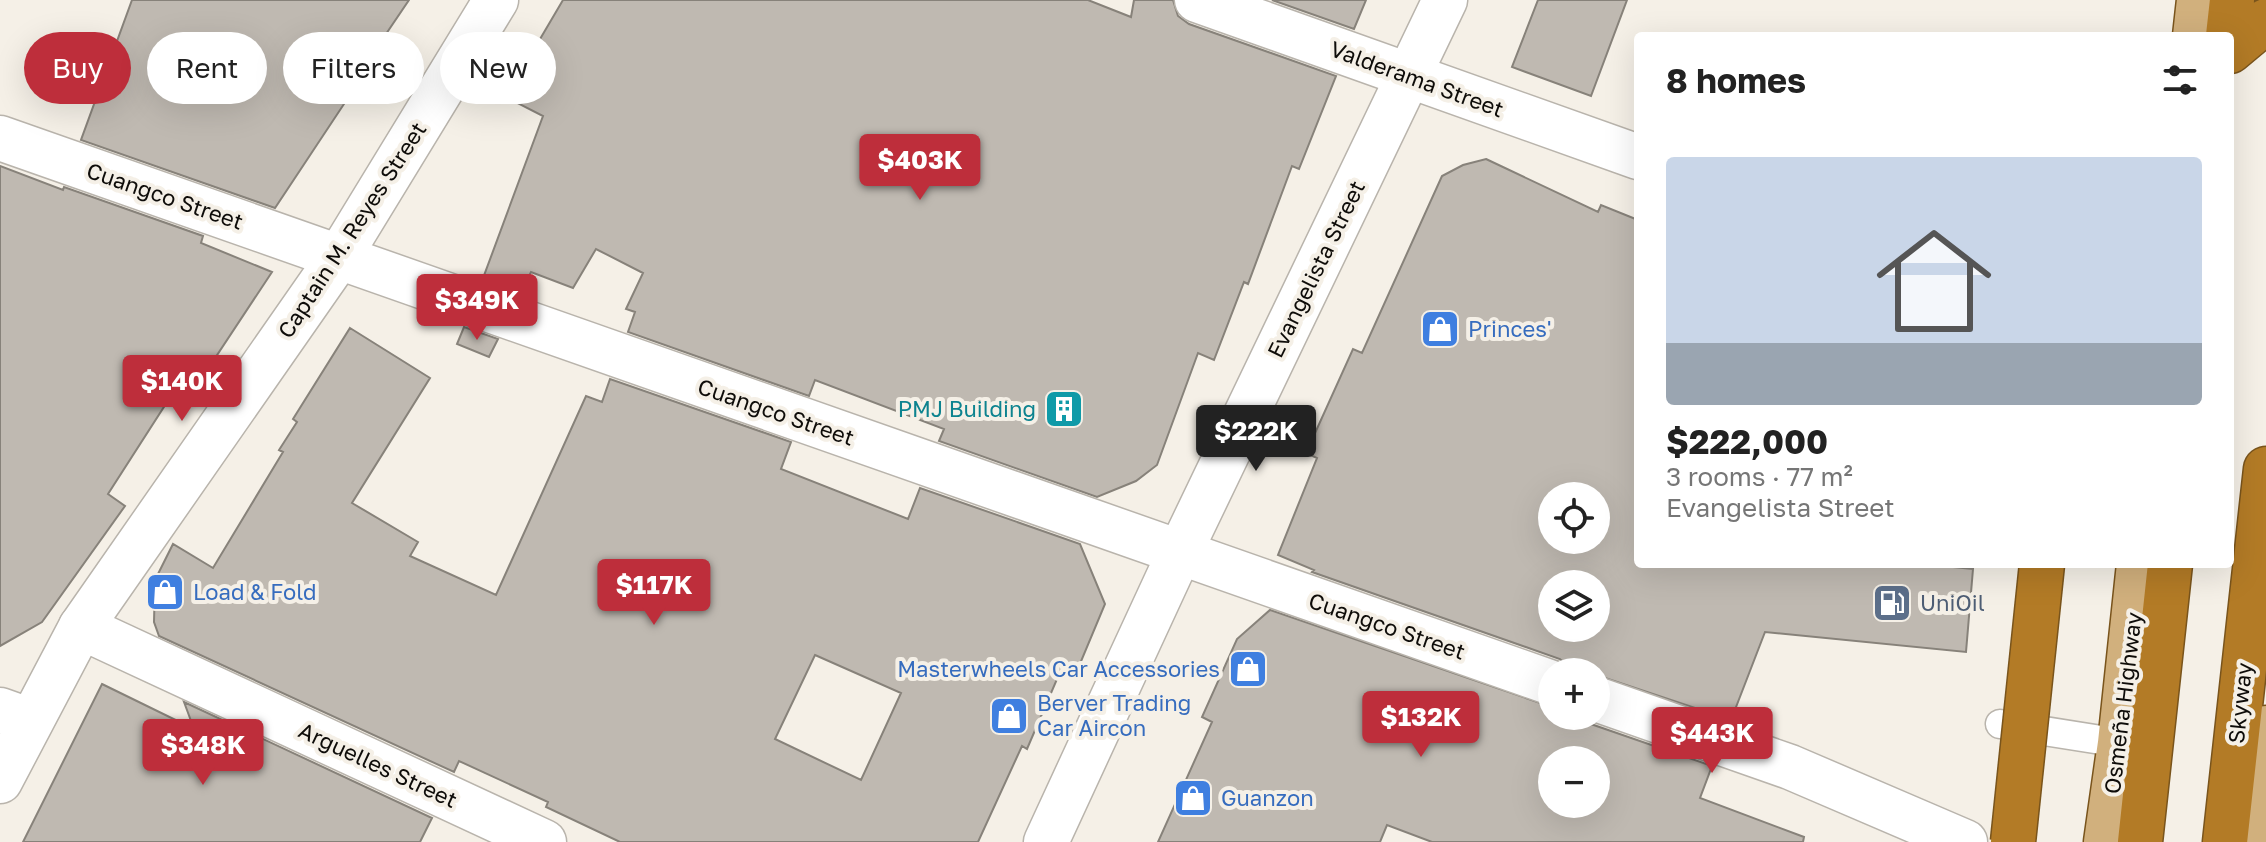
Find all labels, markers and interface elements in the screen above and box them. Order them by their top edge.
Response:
chip: Buy [24,32,131,104]
chip: Rent [147,32,267,104]
chip: Filters [283,32,424,104]
chip: New [440,32,556,104]
street label: Valderama Street [1327,35,1507,122]
icon: filters [2158,58,2202,102]
text: 8 homes [1666,60,1806,100]
street label: Captain M. Reyes Street [272,117,432,343]
pin: $403K [864,134,976,202]
text: $403K [877,144,963,175]
street label: Cuangco Street [83,156,247,235]
street label: Evangelista Street [1261,176,1370,362]
icon: home [1862,209,2006,353]
pin: $349K [421,274,533,342]
text: $349K [435,284,519,315]
shop icon: Princes' [1419,308,1461,350]
place label: Princes' [1468,315,1552,342]
pin: $140K [126,355,238,423]
text: $140K [141,365,223,396]
street label: Cuangco Street [694,372,858,451]
building icon: PMJ Building [1043,388,1085,430]
place label: PMJ Building [898,395,1036,422]
pin: $222K [1200,405,1312,473]
text: $222K [1214,415,1298,446]
text: $222,000 [1666,421,1828,461]
text: 3 rooms · 77 m² [1666,461,1853,492]
map controls [1538,482,1610,818]
button: locate [1538,482,1610,554]
text: Evangelista Street [1666,492,1895,523]
pin: $117K [598,559,710,627]
text: $117K [615,569,693,600]
button: layers [1538,570,1610,642]
shop icon: Load & Fold [144,571,186,613]
place label: Load & Fold [193,578,317,605]
fuel station icon: UniOil [1871,582,1913,624]
street label: Cuangco Street [1305,586,1469,665]
place label: UniOil [1920,589,1985,616]
street label: Osmeña Highway [2098,611,2147,795]
shop icon: Masterwheels Car Accessories [1227,648,1269,690]
place label: Masterwheels Car Accessories [897,655,1220,682]
button: + [1538,658,1610,730]
street label: Skyway [2222,661,2257,745]
place label: Berver Trading Car Aircon [1037,689,1191,741]
pin: $132K [1365,691,1477,759]
shop icon: Berver Trading Car Aircon [988,695,1030,737]
text: $132K [1380,701,1462,732]
pin: $443K [1656,707,1768,775]
street label: Arguelles Street [295,716,462,813]
text: $443K [1670,717,1754,748]
pin: $348K [147,719,259,787]
text: $348K [160,729,246,760]
button: − [1538,746,1610,818]
shop icon: Guanzon [1172,777,1214,819]
place label: Guanzon [1221,784,1314,811]

